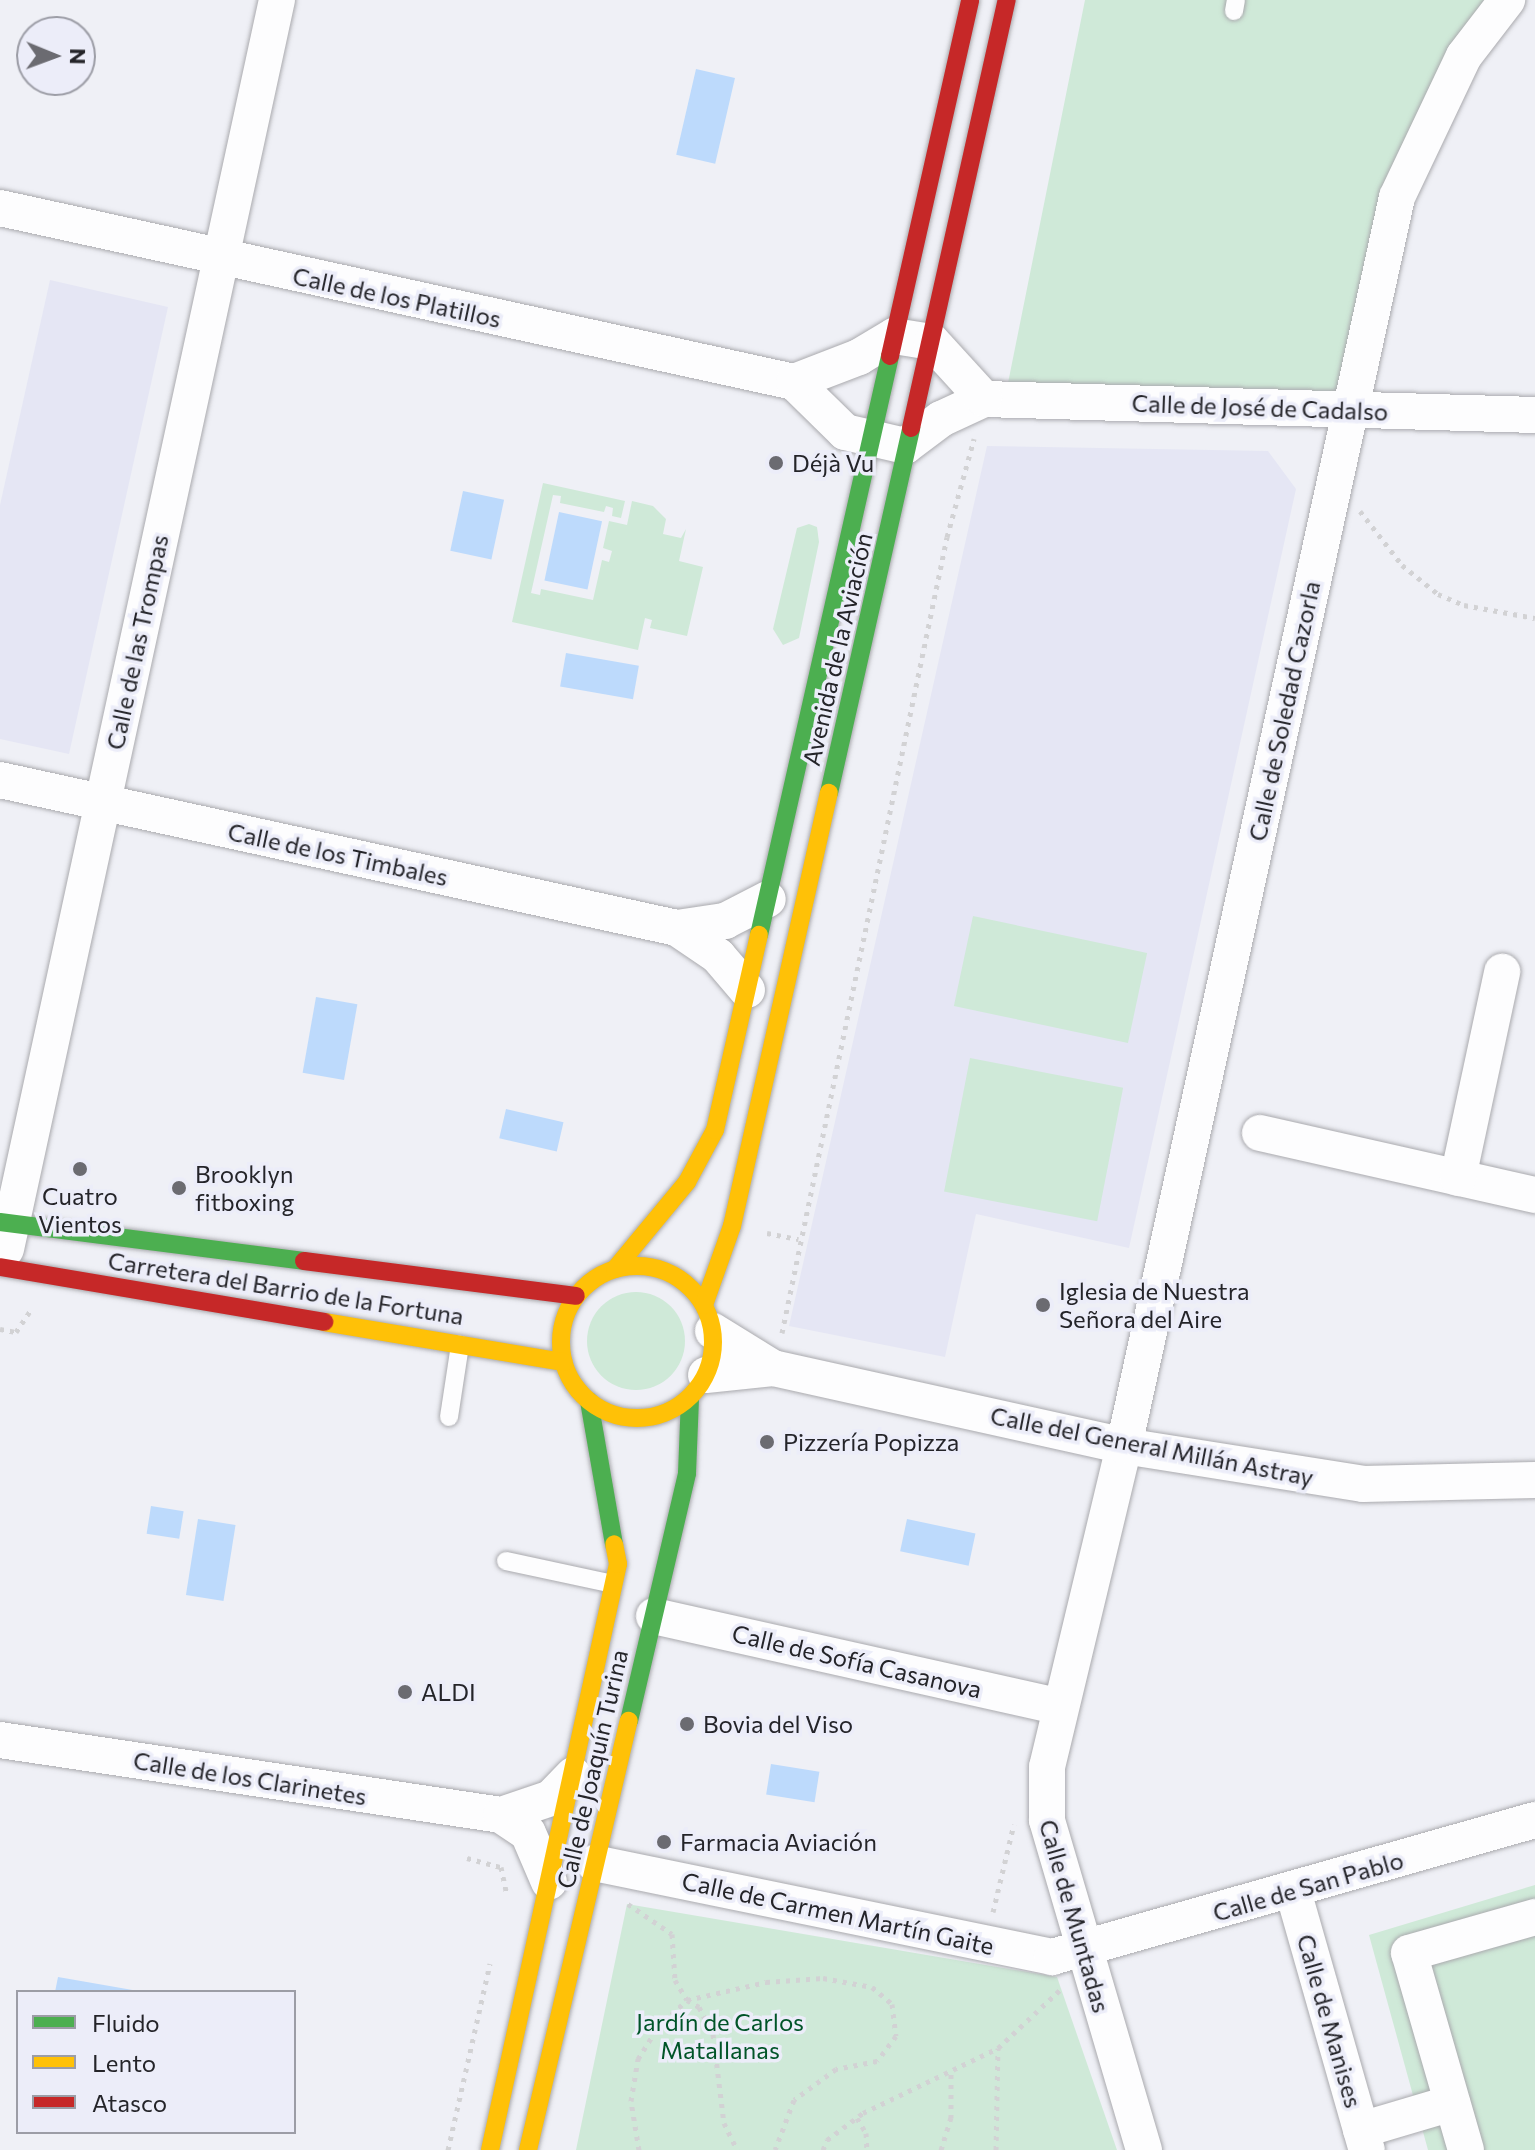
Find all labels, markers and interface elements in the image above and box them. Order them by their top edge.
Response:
north arrow [16,16,96,96]
text: N [65,48,92,65]
street label: Calle de los Platillos [290,261,504,333]
street label: Calle de José de Cadalso [1131,388,1389,426]
place label: Déjà Vu [792,449,874,477]
marker: Déjà Vu [767,454,785,472]
street label: Avenida de la Aviación [796,530,878,768]
street label: Calle de las Trompas [100,532,174,752]
street label: Calle de Soledad Cazorla [1242,578,1326,844]
street label: Calle de los Timbales [225,817,451,891]
marker: Cuatro Vientos [71,1160,89,1178]
place label: Brooklyn fitboxing [195,1160,294,1216]
marker: Brooklyn fitboxing [170,1179,188,1197]
place label: Cuatro Vientos [38,1182,122,1238]
street label: Carretera del Barrio de la Fortuna [106,1246,466,1330]
place label: Iglesia de Nuestra Señora del Aire [1059,1277,1250,1333]
marker: Iglesia de Nuestra Señora del Aire [1034,1296,1052,1314]
street label: Calle del General Millán Astray [988,1401,1316,1491]
place label: Pizzería Popizza [783,1428,959,1456]
marker: Pizzería Popizza [758,1433,776,1451]
street label: Calle de Sofía Casanova [729,1618,985,1704]
street label: Calle de Joaquín Turina [551,1647,633,1891]
place label: ALDI [421,1678,476,1706]
marker: ALDI [396,1683,414,1701]
place label: Bovia del Viso [703,1710,853,1738]
marker: Bovia del Viso [678,1715,696,1733]
street label: Calle de los Clarinetes [131,1745,369,1811]
street label: Calle de Muntadas [1034,1816,1116,2016]
place label: Farmacia Aviación [680,1828,877,1856]
marker: Farmacia Aviación [655,1833,673,1851]
street label: Calle de San Pablo [1209,1845,1407,1927]
street label: Calle de Carmen Martín Gaite [680,1866,996,1960]
street label: Calle de Manises [1291,1931,1369,2111]
legend [16,1990,296,2134]
text: Fluido [92,2008,160,2037]
park label: Jardín de Carlos Matallanas [636,2008,804,2064]
text: Lento [92,2048,156,2077]
text: Atasco [92,2088,167,2117]

